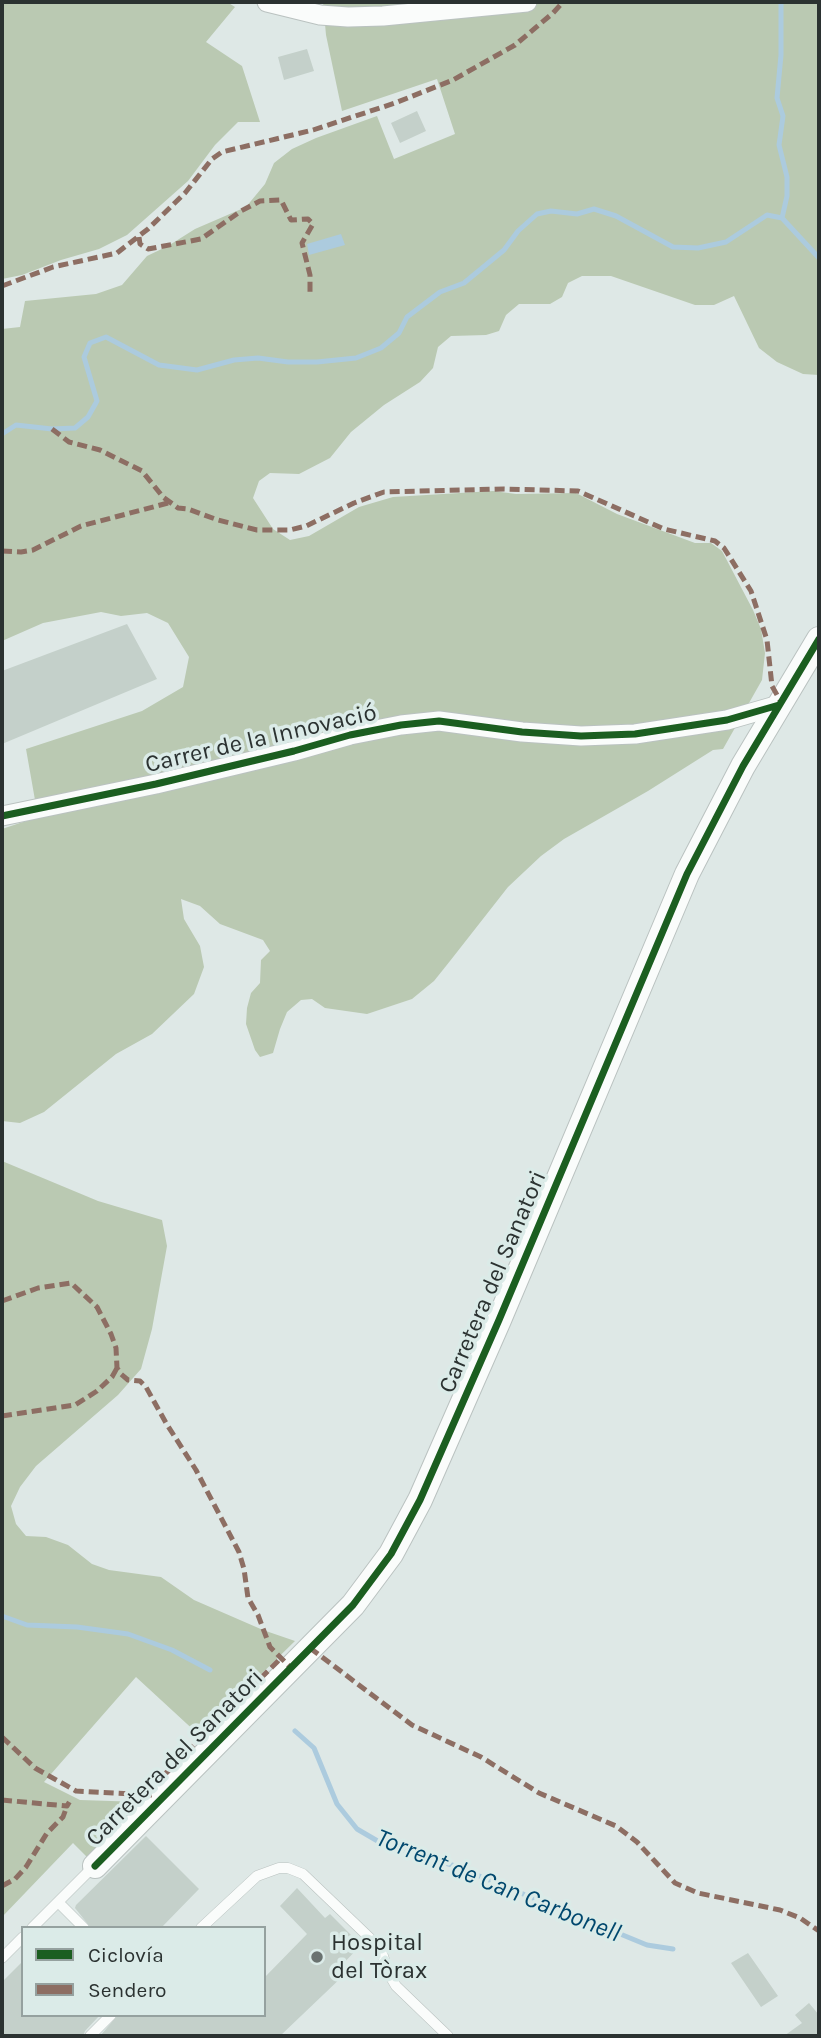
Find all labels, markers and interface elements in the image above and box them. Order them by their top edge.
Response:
street label: Carrer de la Innovació [143,698,379,780]
street label: Carretera del Sanatori [433,1166,553,1398]
street label: Carretera del Sanatori [80,1663,270,1853]
water label: Torrent de Can Carbonell [371,1823,625,1949]
legend [21,1926,266,2017]
place label: Hospital del Tòrax [331,1929,427,1985]
text: Ciclovía [88,1943,164,1967]
marker: Hospital del Tòrax [309,1949,325,1965]
text: Sendero [88,1978,166,2002]

